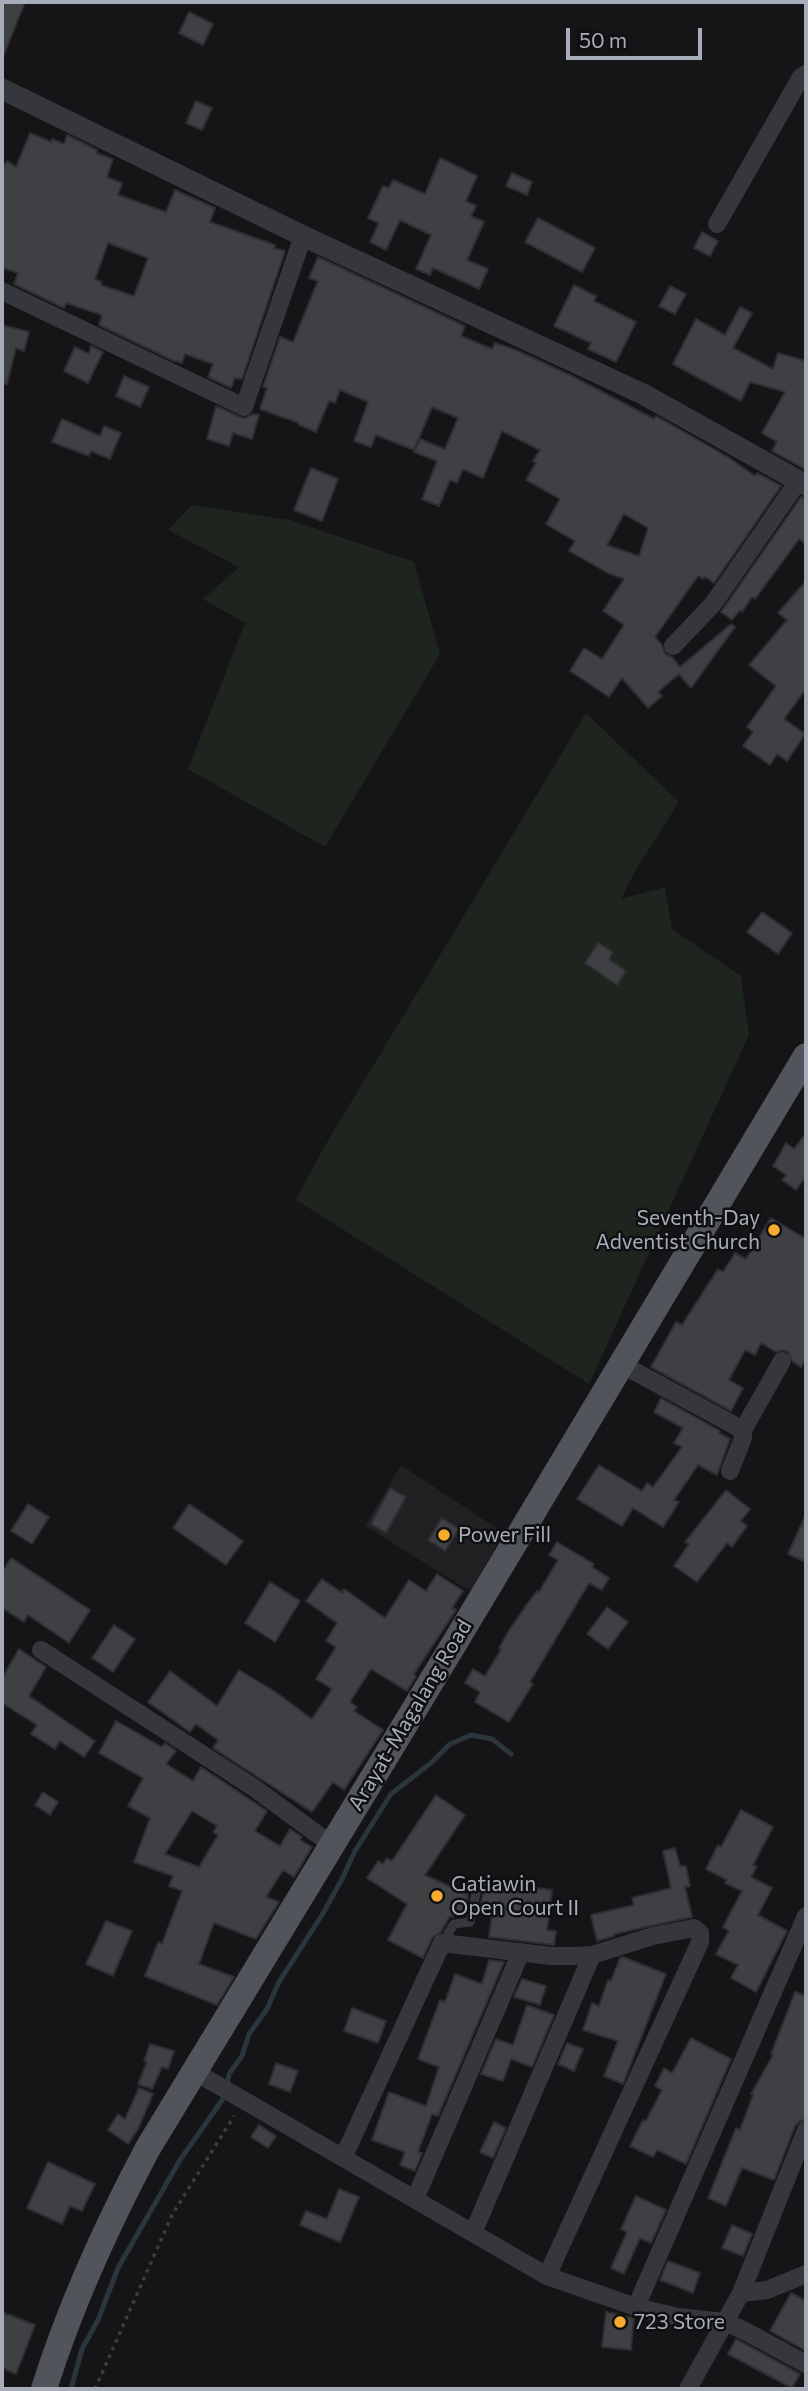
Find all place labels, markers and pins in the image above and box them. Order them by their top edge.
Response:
place label: Seventh-Day Adventist Church [596,1205,760,1255]
marker: Seventh-Day Adventist Church [766,1222,782,1238]
place label: Power Fill [458,1522,551,1548]
marker: Power Fill [436,1527,452,1543]
place label: Gatiawin Open Court II [451,1871,579,1921]
marker: Gatiawin Open Court II [429,1888,445,1904]
place label: 723 Store [634,2309,725,2335]
marker: 723 Store [612,2314,628,2330]

